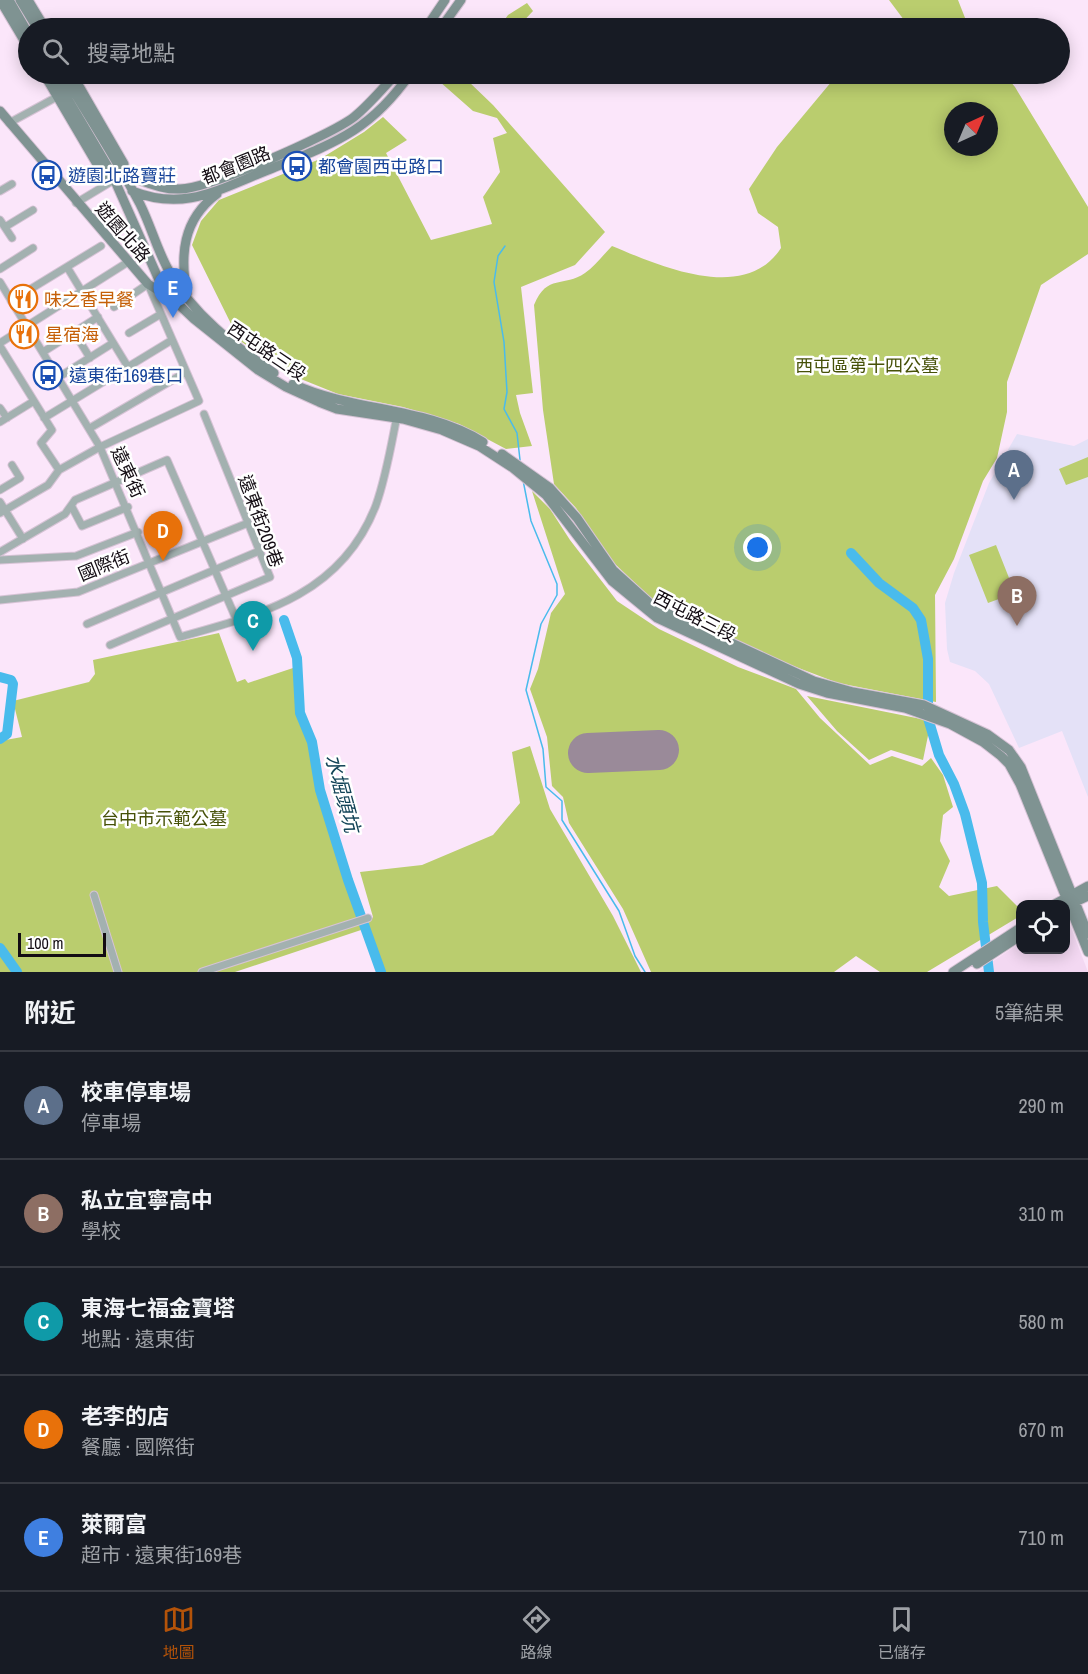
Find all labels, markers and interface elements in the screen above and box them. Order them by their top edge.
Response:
search box [18,18,1070,84]
icon: search [39,35,72,68]
text: 搜尋地點 [87,38,175,68]
north arrow [944,102,998,156]
street label: 都會園路 [198,140,274,190]
bus stop icon: 都會園西屯路口 [281,150,313,182]
place label: 都會園西屯路口 [318,154,444,179]
bus stop icon: 遊園北路寶莊 [31,159,63,191]
place label: 遊園北路寶莊 [68,163,176,188]
street label: 遊園北路 [90,197,156,267]
pin: E [154,268,192,318]
restaurant icon: 味之香早餐 [7,283,39,315]
place label: 味之香早餐 [44,287,134,312]
street label: 西屯路三段 [223,315,311,387]
restaurant icon: 星宿海 [8,318,40,350]
place label: 星宿海 [45,322,99,347]
park label: 西屯區第十四公墓 [795,353,939,378]
bus stop icon: 遠東街169巷口 [32,359,64,391]
place label: 遠東街169巷口 [69,363,184,388]
street label: 遠東街 [105,442,151,502]
pin: A [994,450,1034,500]
street label: 遠東街209巷 [233,471,289,571]
pin: D [144,512,182,561]
your location [743,533,772,562]
street label: 國際街 [74,543,134,587]
pin: B [998,576,1036,626]
street label: 西屯路三段 [649,584,741,648]
pin: C [234,602,272,651]
water label: 水堀頭坑 [320,751,367,838]
park label: 台中市示範公墓 [101,806,227,831]
map controls [1016,900,1070,954]
button: locate [1016,900,1070,954]
scale bar [18,930,106,958]
text: 100 m [27,932,63,954]
text: 附近 [24,995,76,1030]
text: 5筆結果 [995,999,1064,1026]
text: 校車停車場 [81,1077,191,1107]
text: A [38,1092,49,1119]
text: 290 m [1018,1092,1064,1119]
text: 停車場 [81,1109,141,1136]
text: 私立宜寧高中 [81,1185,213,1215]
text: B [38,1200,49,1227]
text: 310 m [1018,1200,1064,1227]
text: 學校 [81,1217,121,1244]
text: 東海七福金寶塔 [81,1293,235,1323]
text: C [38,1308,49,1335]
text: 580 m [1018,1308,1064,1335]
text: 地點 · 遠東街 [81,1325,195,1352]
text: 老李的店 [81,1401,169,1431]
text: D [38,1416,49,1443]
text: 670 m [1018,1416,1064,1443]
text: 餐廳 · 國際街 [81,1433,195,1460]
text: 萊爾富 [81,1509,147,1539]
text: E [38,1524,49,1551]
text: 710 m [1018,1524,1064,1551]
text: 超市 · 遠東街169巷 [81,1541,242,1568]
tab: 地圖 [162,1603,195,1663]
tab: 路線 [520,1603,553,1663]
tab: 已儲存 [878,1603,926,1663]

